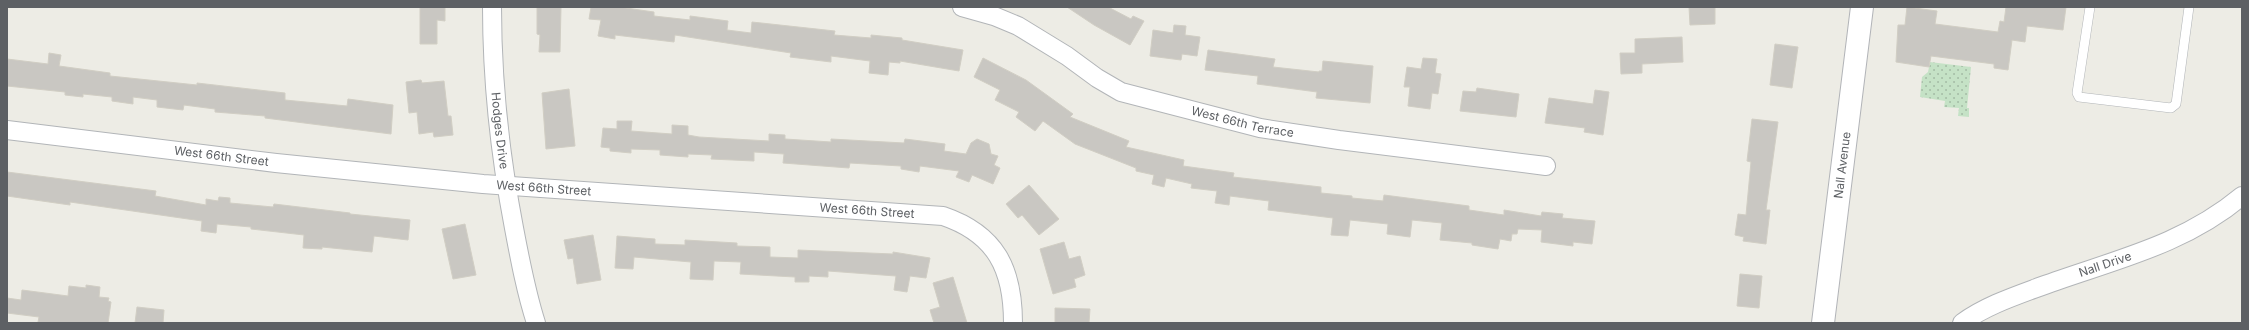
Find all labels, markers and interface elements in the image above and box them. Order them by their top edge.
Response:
street label: Hodges Drive [488,92,512,170]
street label: West 66th Terrace [1190,103,1295,140]
street label: Nall Avenue [1830,131,1854,199]
street label: West 66th Street [173,143,270,169]
street label: West 66th Street [496,177,592,199]
street label: West 66th Street [819,199,915,221]
street label: Nall Drive [2077,248,2133,280]

